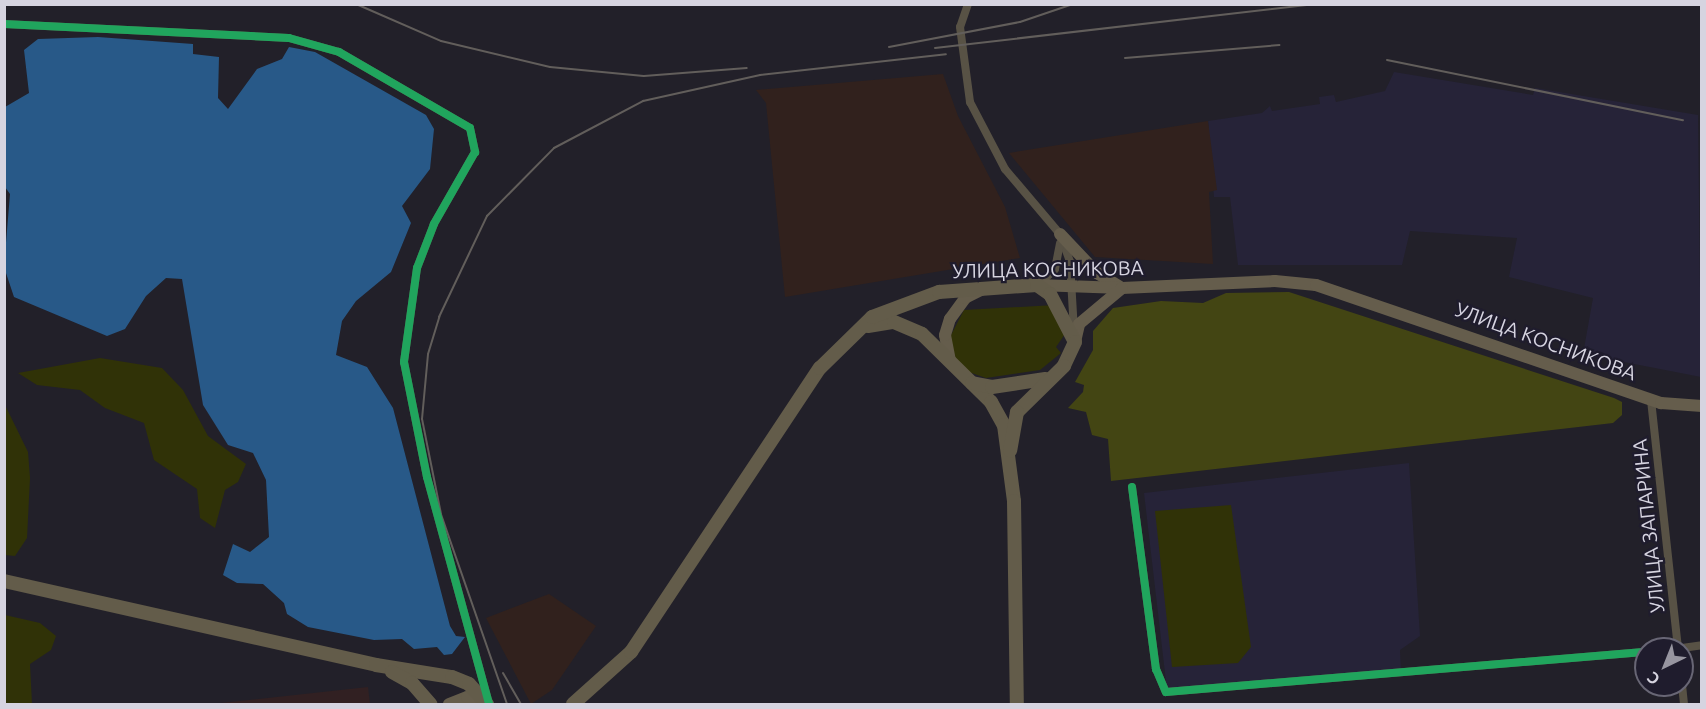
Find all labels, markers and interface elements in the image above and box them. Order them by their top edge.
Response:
street label: УЛИЦА КОСНИКОВА [952,255,1144,283]
street label: УЛИЦА КОСНИКОВА [1452,297,1640,385]
street label: УЛИЦА ЗАПАРИНА [1627,438,1669,614]
north arrow [1634,637,1694,697]
text: С [1643,669,1663,689]

